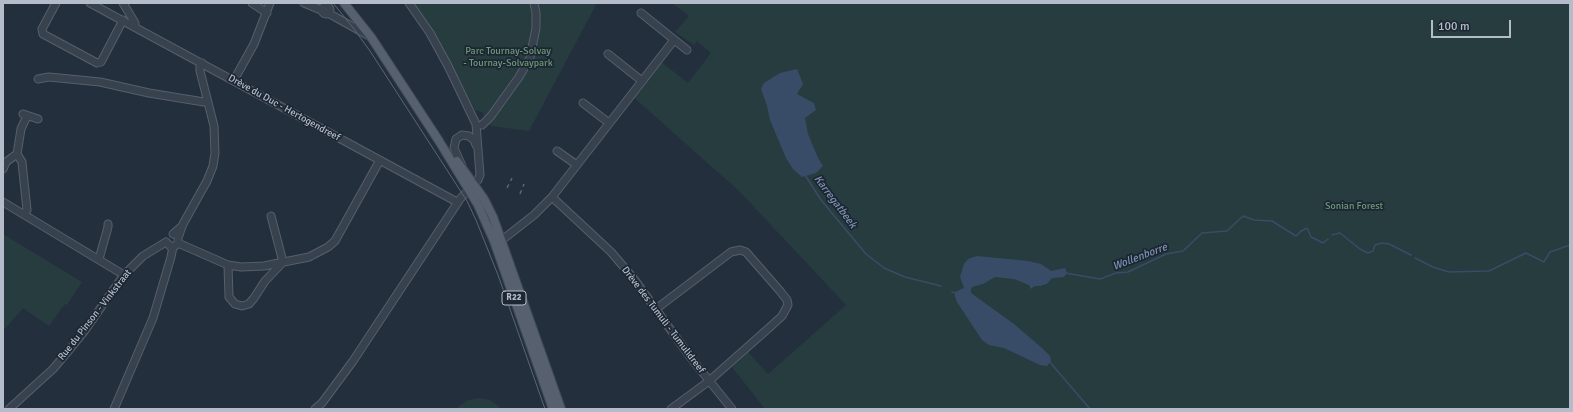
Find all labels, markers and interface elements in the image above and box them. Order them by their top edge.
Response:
scale bar [1433,12,1513,38]
text: 100 m [1438,19,1470,34]
park label: Parc Tournay-Solvay - Tournay-Solvaypark [463,45,553,68]
street label: Drève du Duc - Hertogendreef [226,72,342,144]
water label: Karregatbeek [811,173,859,231]
park label: Sonian Forest [1325,200,1383,212]
water label: Wollenborre [1111,241,1169,273]
street label: Drève des Tumuli - Tumulidreef [619,264,707,376]
street label: Rue du Pinson - Vinkstraat [56,267,134,363]
road number: R22 [502,291,526,305]

